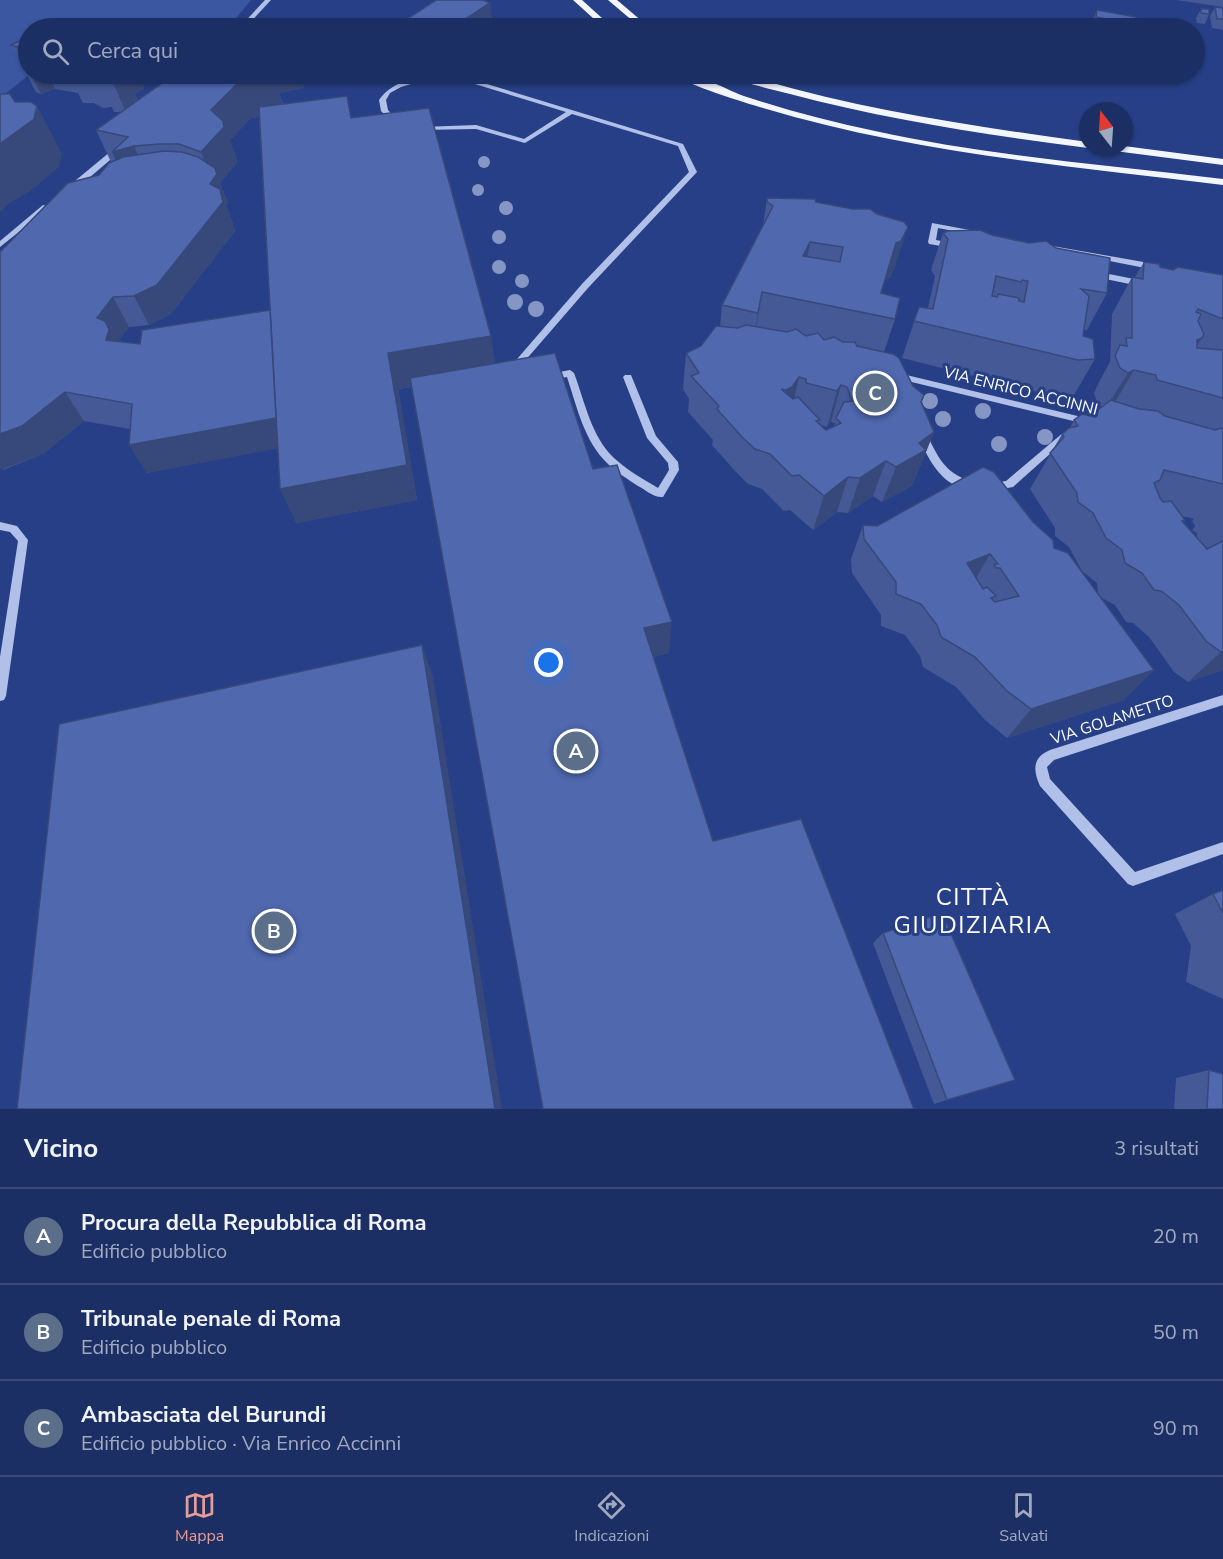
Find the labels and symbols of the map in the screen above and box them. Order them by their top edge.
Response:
north arrow [1079,102,1133,156]
street label: VIA ENRICO ACCINNI [940,361,1100,421]
pin: C [856,370,894,416]
your location [534,648,563,677]
street label: VIA GOLAMETTO [1047,690,1177,751]
pin: A [556,728,596,774]
district label: CITTÀ GIUDIZIARIA [894,881,1052,941]
pin: B [254,908,294,954]

